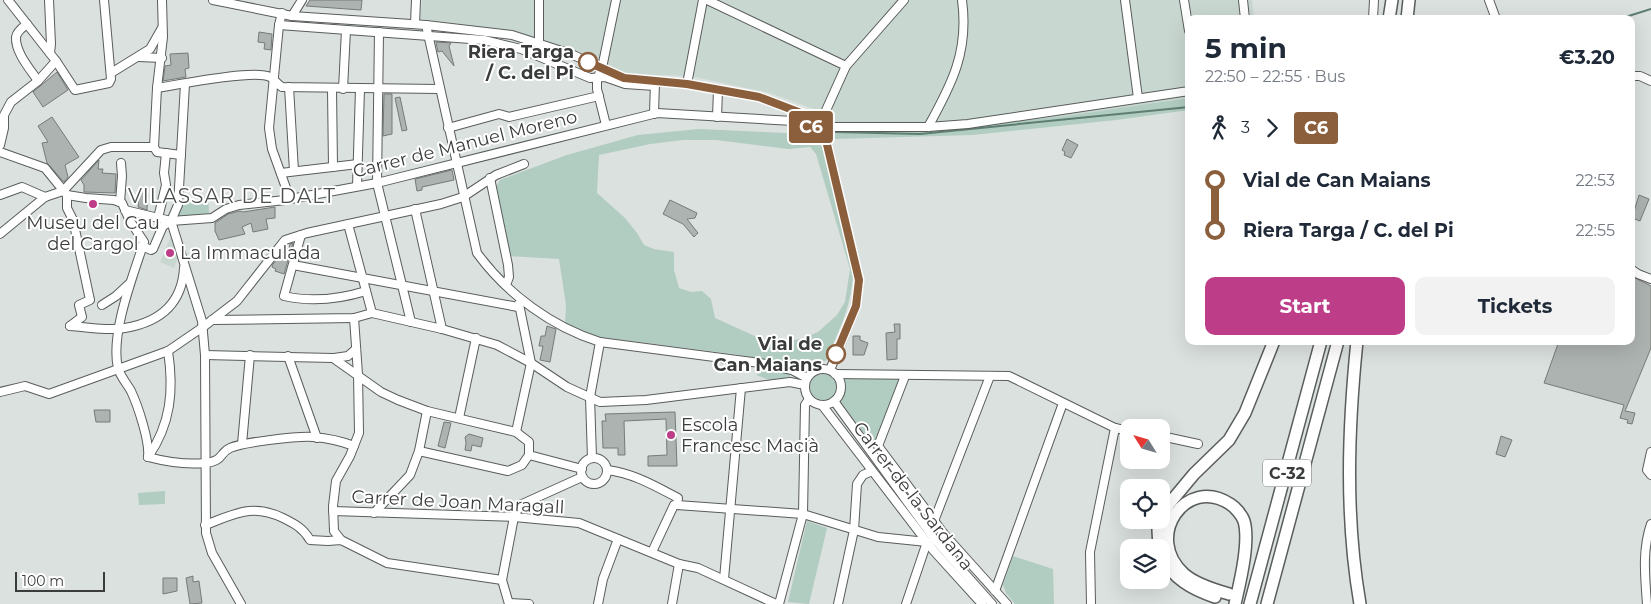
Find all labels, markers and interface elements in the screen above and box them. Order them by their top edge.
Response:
text: 5 min [1205,31,1287,65]
place label: Riera Targa / C. del Pi [468,41,574,84]
text: €3.20 [1559,46,1615,69]
marker: Riera Targa / C. del Pi [578,52,598,72]
text: 22:50 – 22:55 · Bus [1205,67,1345,86]
street label: Carrer de Manuel Moreno [351,105,579,183]
line badge: C6 [788,111,834,143]
icon: walk [1205,114,1233,142]
icon: forward [1258,114,1286,142]
text: C6 [799,116,823,138]
text: C6 [1304,117,1328,139]
text: 3 [1241,118,1250,137]
text: Vial de Can Maians [1243,169,1431,192]
text: 22:53 [1575,171,1615,190]
district label: VILASSAR DE DALT [128,184,336,208]
marker: Museu del Cau del Cargol [87,198,99,210]
place label: Museu del Cau del Cargol [26,212,160,255]
text: Riera Targa / C. del Pi [1243,219,1454,242]
text: 22:55 [1575,221,1615,240]
place label: La Immaculada [180,242,321,264]
marker: La Immaculada [164,247,176,259]
button: Start [1205,277,1405,335]
button: Tickets [1415,277,1615,335]
place label: Vial de Can Maians [714,333,822,376]
marker: Vial de Can Maians [826,344,846,364]
place label: Escola Francesc Macià [681,414,819,457]
street label: Carrer de la Sardana [848,417,978,575]
north arrow [1120,419,1170,469]
map controls [1120,419,1170,589]
marker: Escola Francesc Macià [665,429,677,441]
road number: C-32 [1263,459,1311,486]
button: locate [1120,479,1170,529]
street label: Carrer de Joan Maragall [351,485,565,519]
button: layers [1120,539,1170,589]
scale bar [15,569,105,592]
text: 100 m [22,572,64,590]

